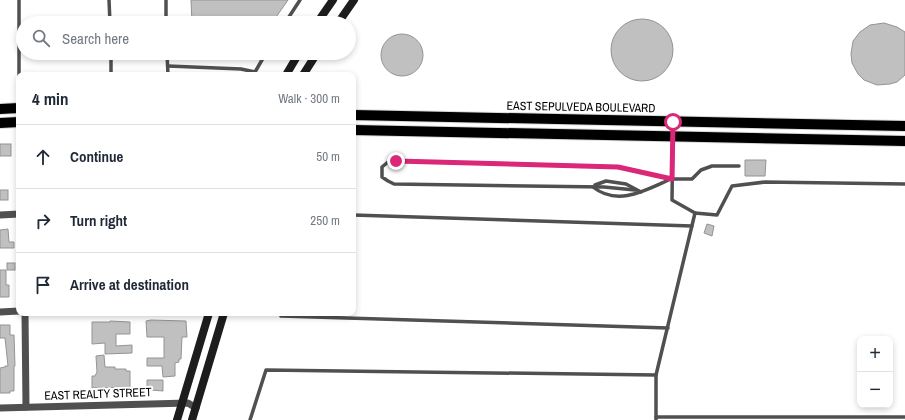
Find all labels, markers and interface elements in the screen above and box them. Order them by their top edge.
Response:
search box [16,16,356,60]
icon: search [30,27,52,49]
text: Search here [62,28,129,49]
text: 4 min [32,87,68,110]
text: Walk · 300 m [278,90,340,107]
street label: EAST SEPULVEDA BOULEVARD [506,98,656,116]
route start [664,113,682,131]
icon: ahead [32,146,54,168]
text: Continue [70,146,123,167]
text: 50 m [316,148,340,165]
route end [387,152,405,170]
icon: right [32,210,54,232]
text: Turn right [70,210,127,231]
text: 250 m [310,212,340,229]
icon: arrive [32,274,54,296]
text: Arrive at destination [70,274,189,295]
map controls [857,336,893,408]
button: + [857,336,893,372]
button: − [857,372,893,408]
street label: EAST REALTY STREET [44,384,152,404]

